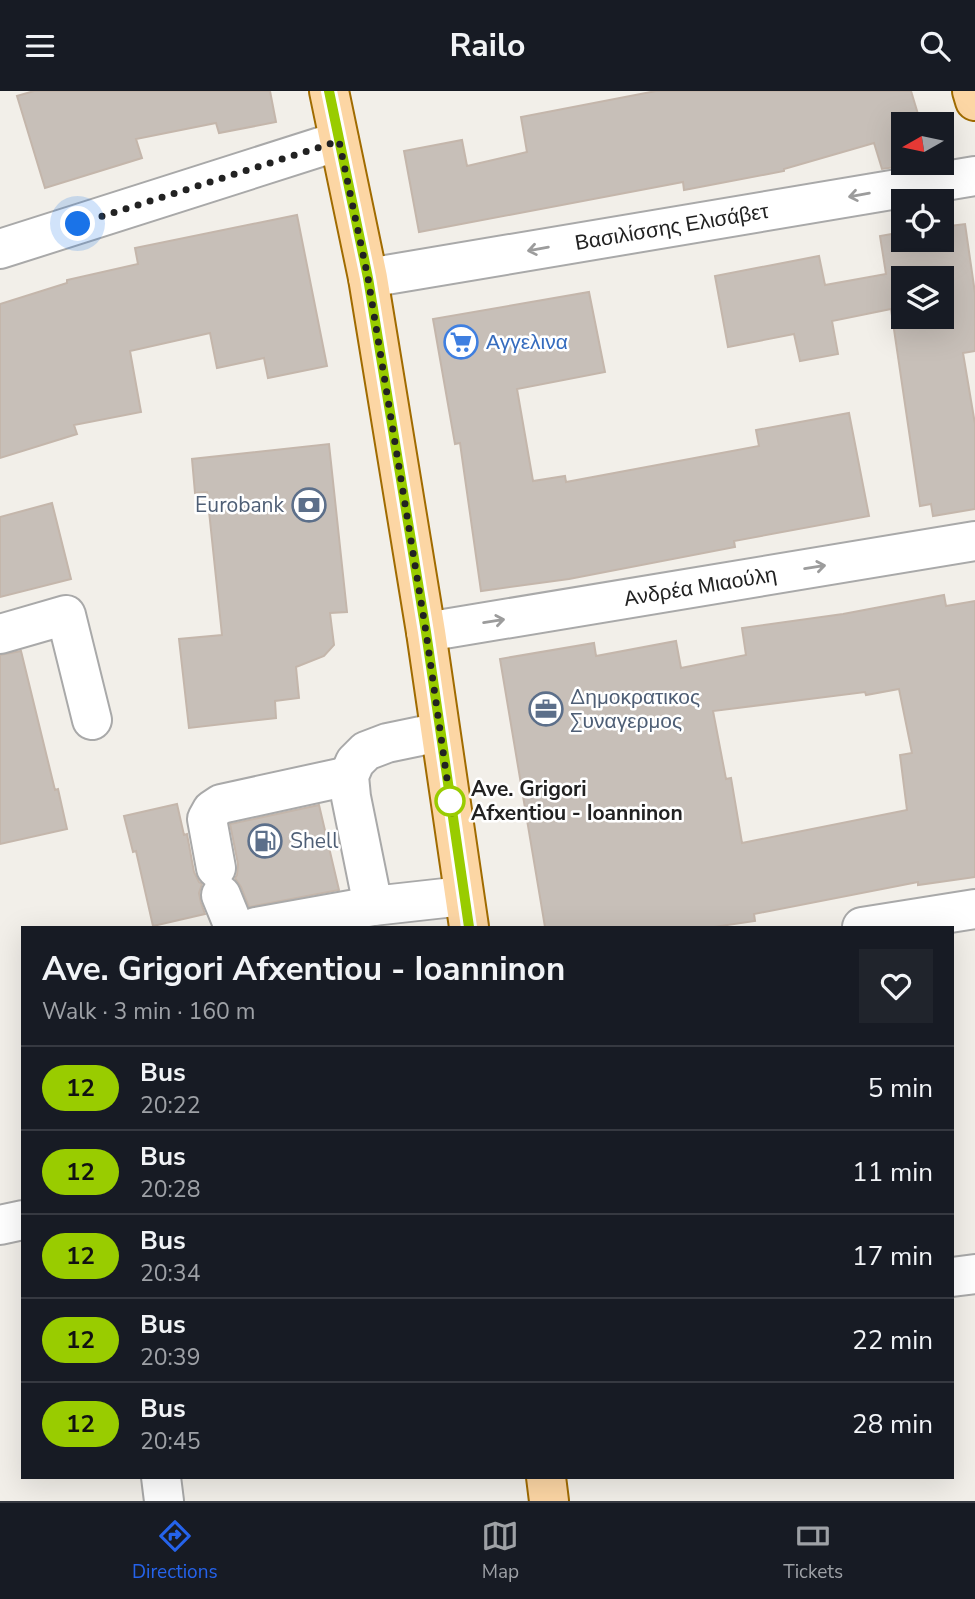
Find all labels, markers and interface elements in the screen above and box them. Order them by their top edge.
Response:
text: Railo [450,24,525,67]
icon: menu [21,27,59,65]
icon: search [916,27,954,65]
north arrow [891,112,954,175]
map controls [891,112,954,329]
one-way arrow [848,189,871,202]
button: locate [891,189,954,252]
street label: Βασιλίσσης Ελισάβετ [573,197,771,257]
your location [60,206,95,241]
one-way arrow [528,243,550,257]
button: layers [891,266,954,329]
supermarket icon: Αγγελινα [442,323,480,361]
place label: Αγγελινα [486,328,568,356]
bank icon: Eurobank [290,486,328,524]
place label: Eurobank [195,491,284,519]
street label: Ανδρέα Μιαούλη [622,560,779,613]
one-way arrow [803,560,826,573]
one-way arrow [482,614,504,627]
place label: Δημοκρατικος Συναγερμος [570,683,700,735]
office icon: Δημοκρατικος Συναγερμος [527,690,565,728]
place label: Ave. Grigori Afxentiou - Ioanninon [471,775,683,827]
marker: Ave. Grigori Afxentiou - Ioanninon [435,786,465,816]
fuel station icon: Shell [246,822,284,860]
place label: Shell [290,827,339,855]
text: Ave. Grigori Afxentiou - Ioanninon [42,947,565,992]
button: heart [859,949,933,1023]
text: Walk · 3 min · 160 m [42,996,255,1027]
text: Bus [140,1055,186,1090]
text: 5 min [868,1071,933,1106]
text: 12 [66,1072,95,1104]
text: 20:22 [140,1090,200,1121]
text: Bus [140,1139,186,1174]
text: 11 min [852,1155,933,1190]
text: 12 [66,1156,95,1188]
text: 20:28 [140,1174,200,1205]
text: Bus [140,1223,186,1258]
text: 17 min [852,1239,933,1274]
text: 12 [66,1240,95,1272]
text: 20:34 [140,1258,200,1289]
text: Bus [140,1307,186,1342]
text: 22 min [852,1323,933,1358]
text: 12 [66,1324,95,1356]
text: 20:39 [140,1342,200,1373]
text: Bus [140,1391,186,1426]
text: 28 min [852,1407,933,1442]
text: 12 [66,1408,95,1440]
text: 20:45 [140,1426,200,1457]
tab: Directions [132,1517,218,1585]
tab: Map [481,1517,519,1585]
tab: Tickets [783,1517,843,1585]

